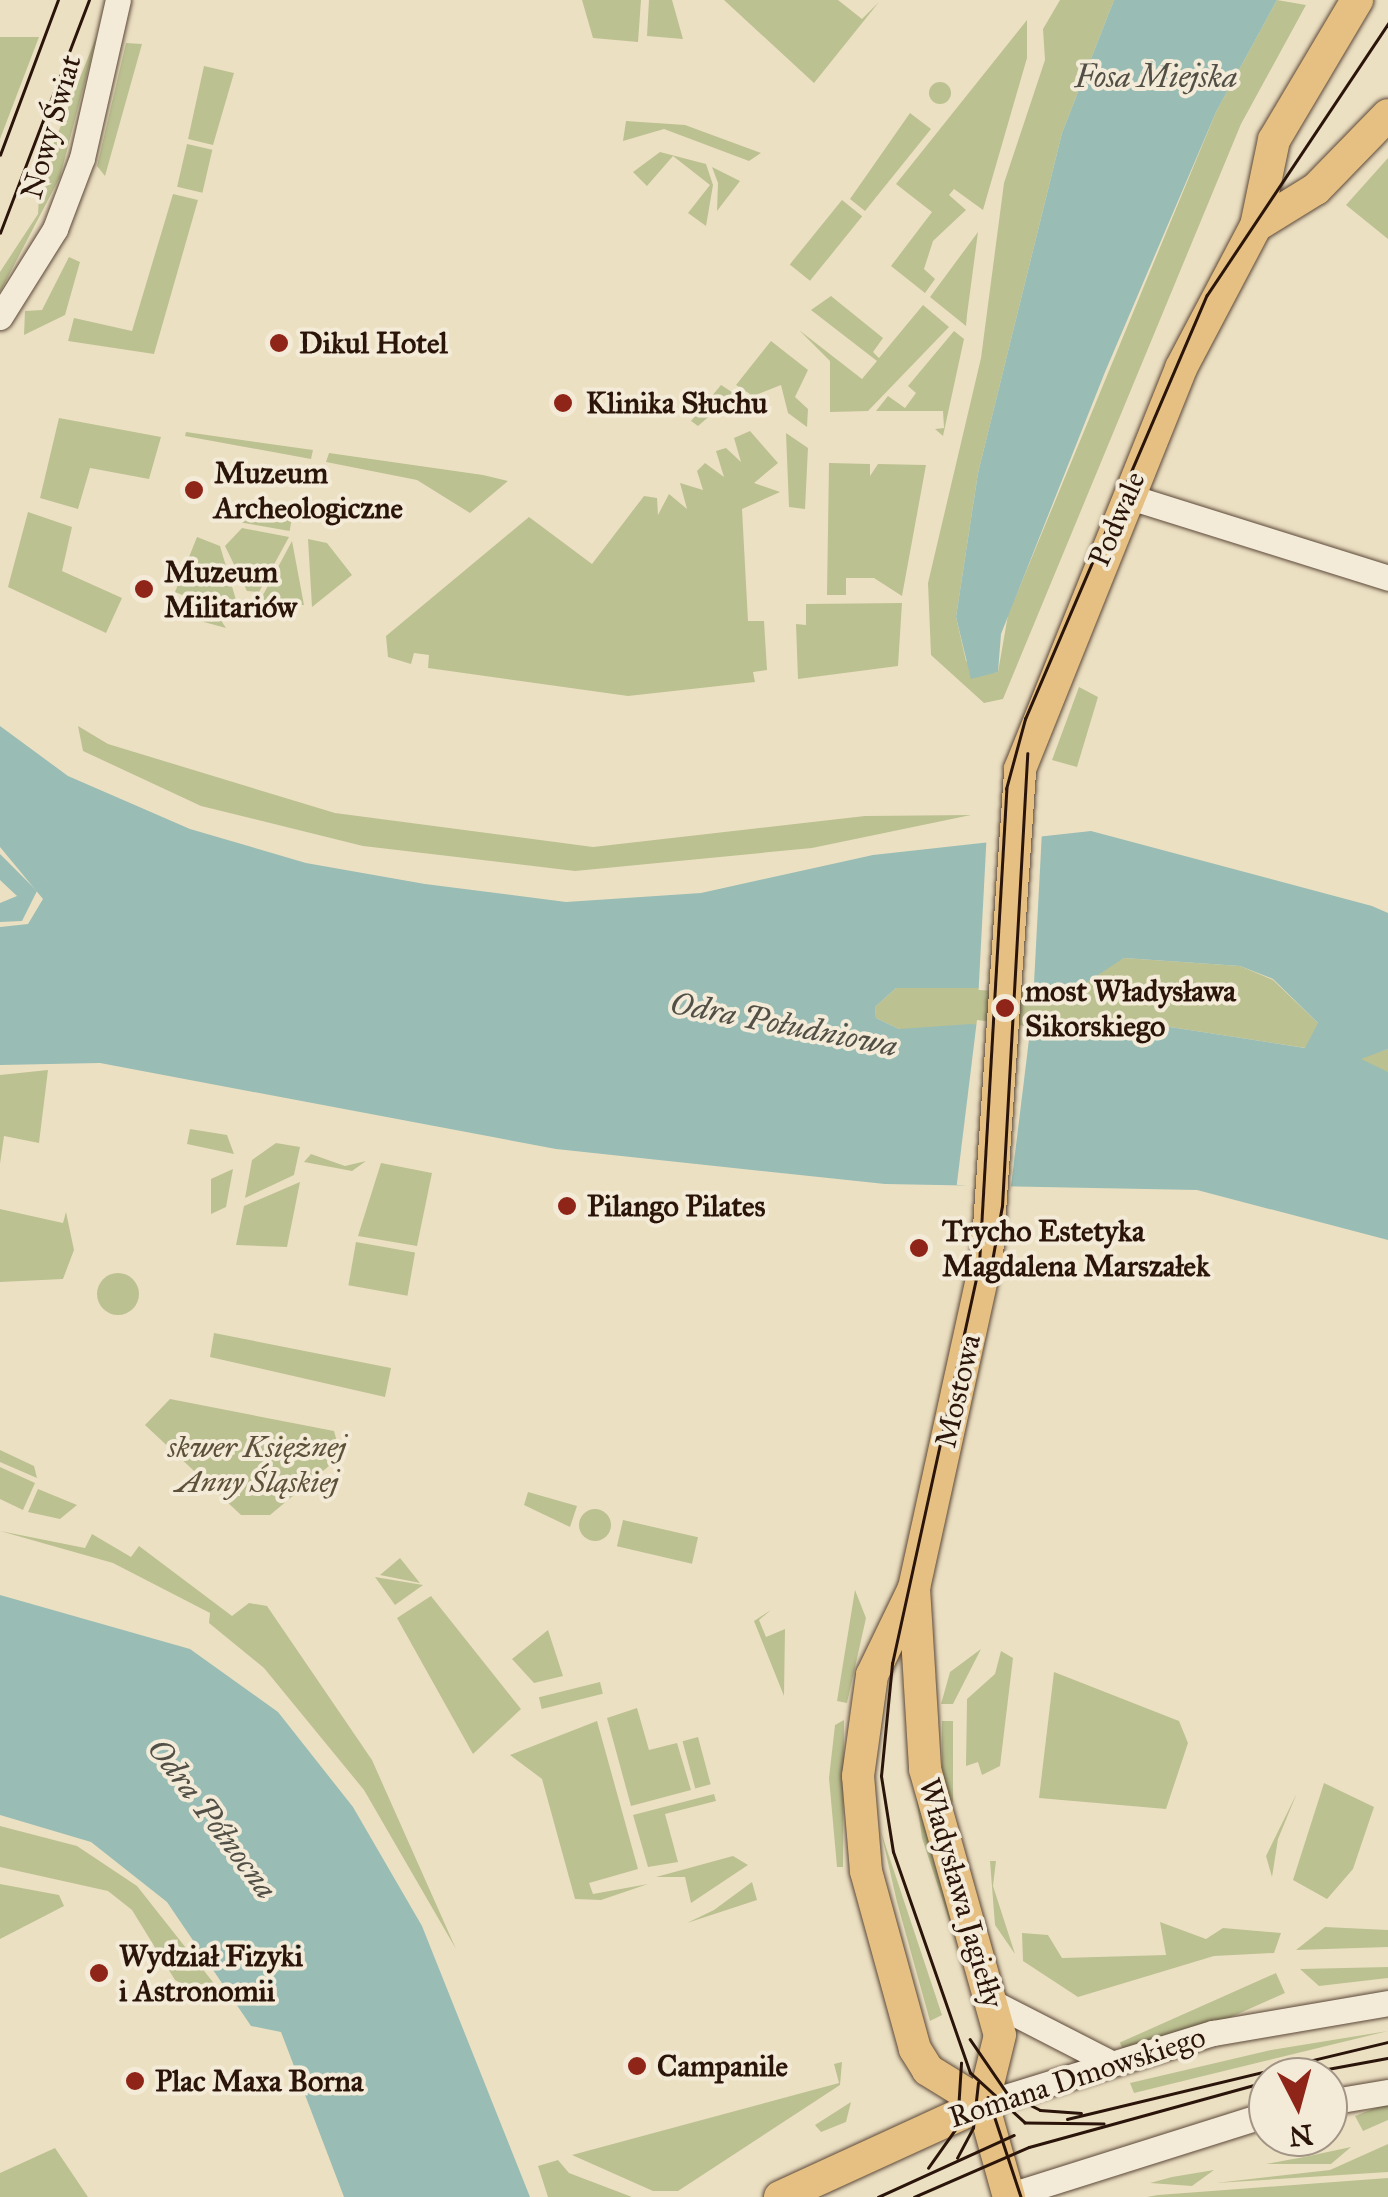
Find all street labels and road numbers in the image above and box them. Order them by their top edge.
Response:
street label: Nowy Świat [13,51,89,203]
street label: Podwale [1081,466,1153,572]
street label: Mostowa [928,1331,988,1451]
street label: Władysława Jagiełły [911,1774,1011,2012]
street label: Romana Dmowskiego [944,2019,1210,2135]

